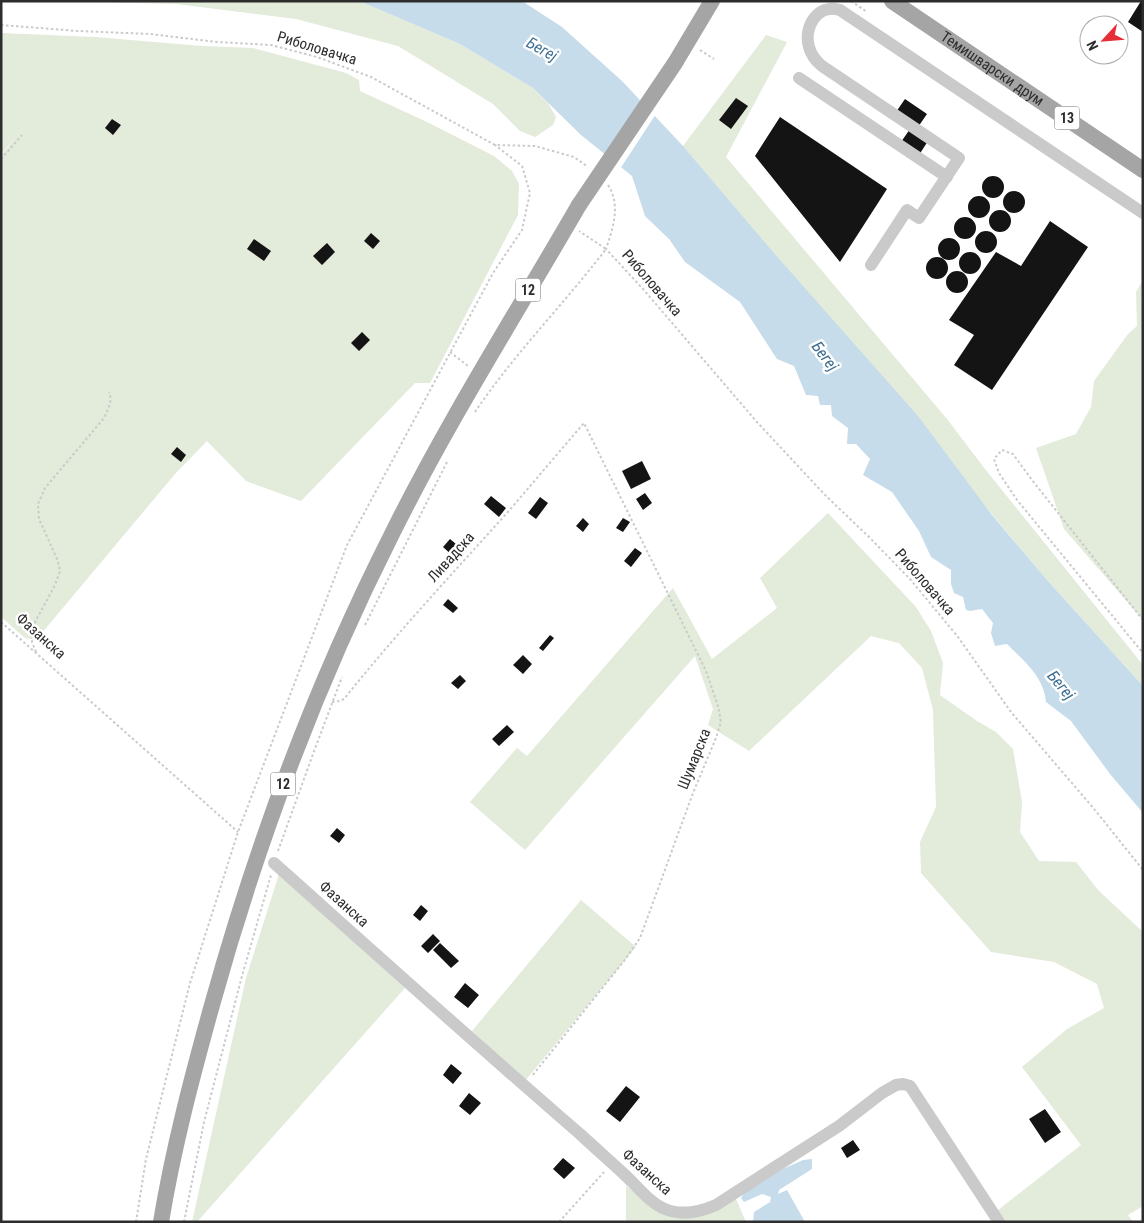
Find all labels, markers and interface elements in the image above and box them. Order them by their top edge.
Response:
north arrow [1079,15,1129,65]
street label: Риболовачка [275,27,359,69]
street label: Темишварски друм [937,27,1047,110]
water label: Бегеј [523,33,561,65]
text: N [1083,38,1101,53]
road number: 13 [1054,106,1080,130]
street label: Риболовачка [618,246,686,320]
road number: 12 [516,278,540,302]
water label: Бегеј [808,337,843,375]
street label: Ливадска [424,528,478,586]
street label: Риболовачка [891,545,959,619]
street label: Фазанска [13,609,69,663]
water label: Бегеј [1043,667,1079,704]
street label: Шумарска [674,726,714,792]
road number: 12 [270,772,296,796]
street label: Фазанска [316,877,372,931]
street label: Фазанска [619,1145,675,1199]

